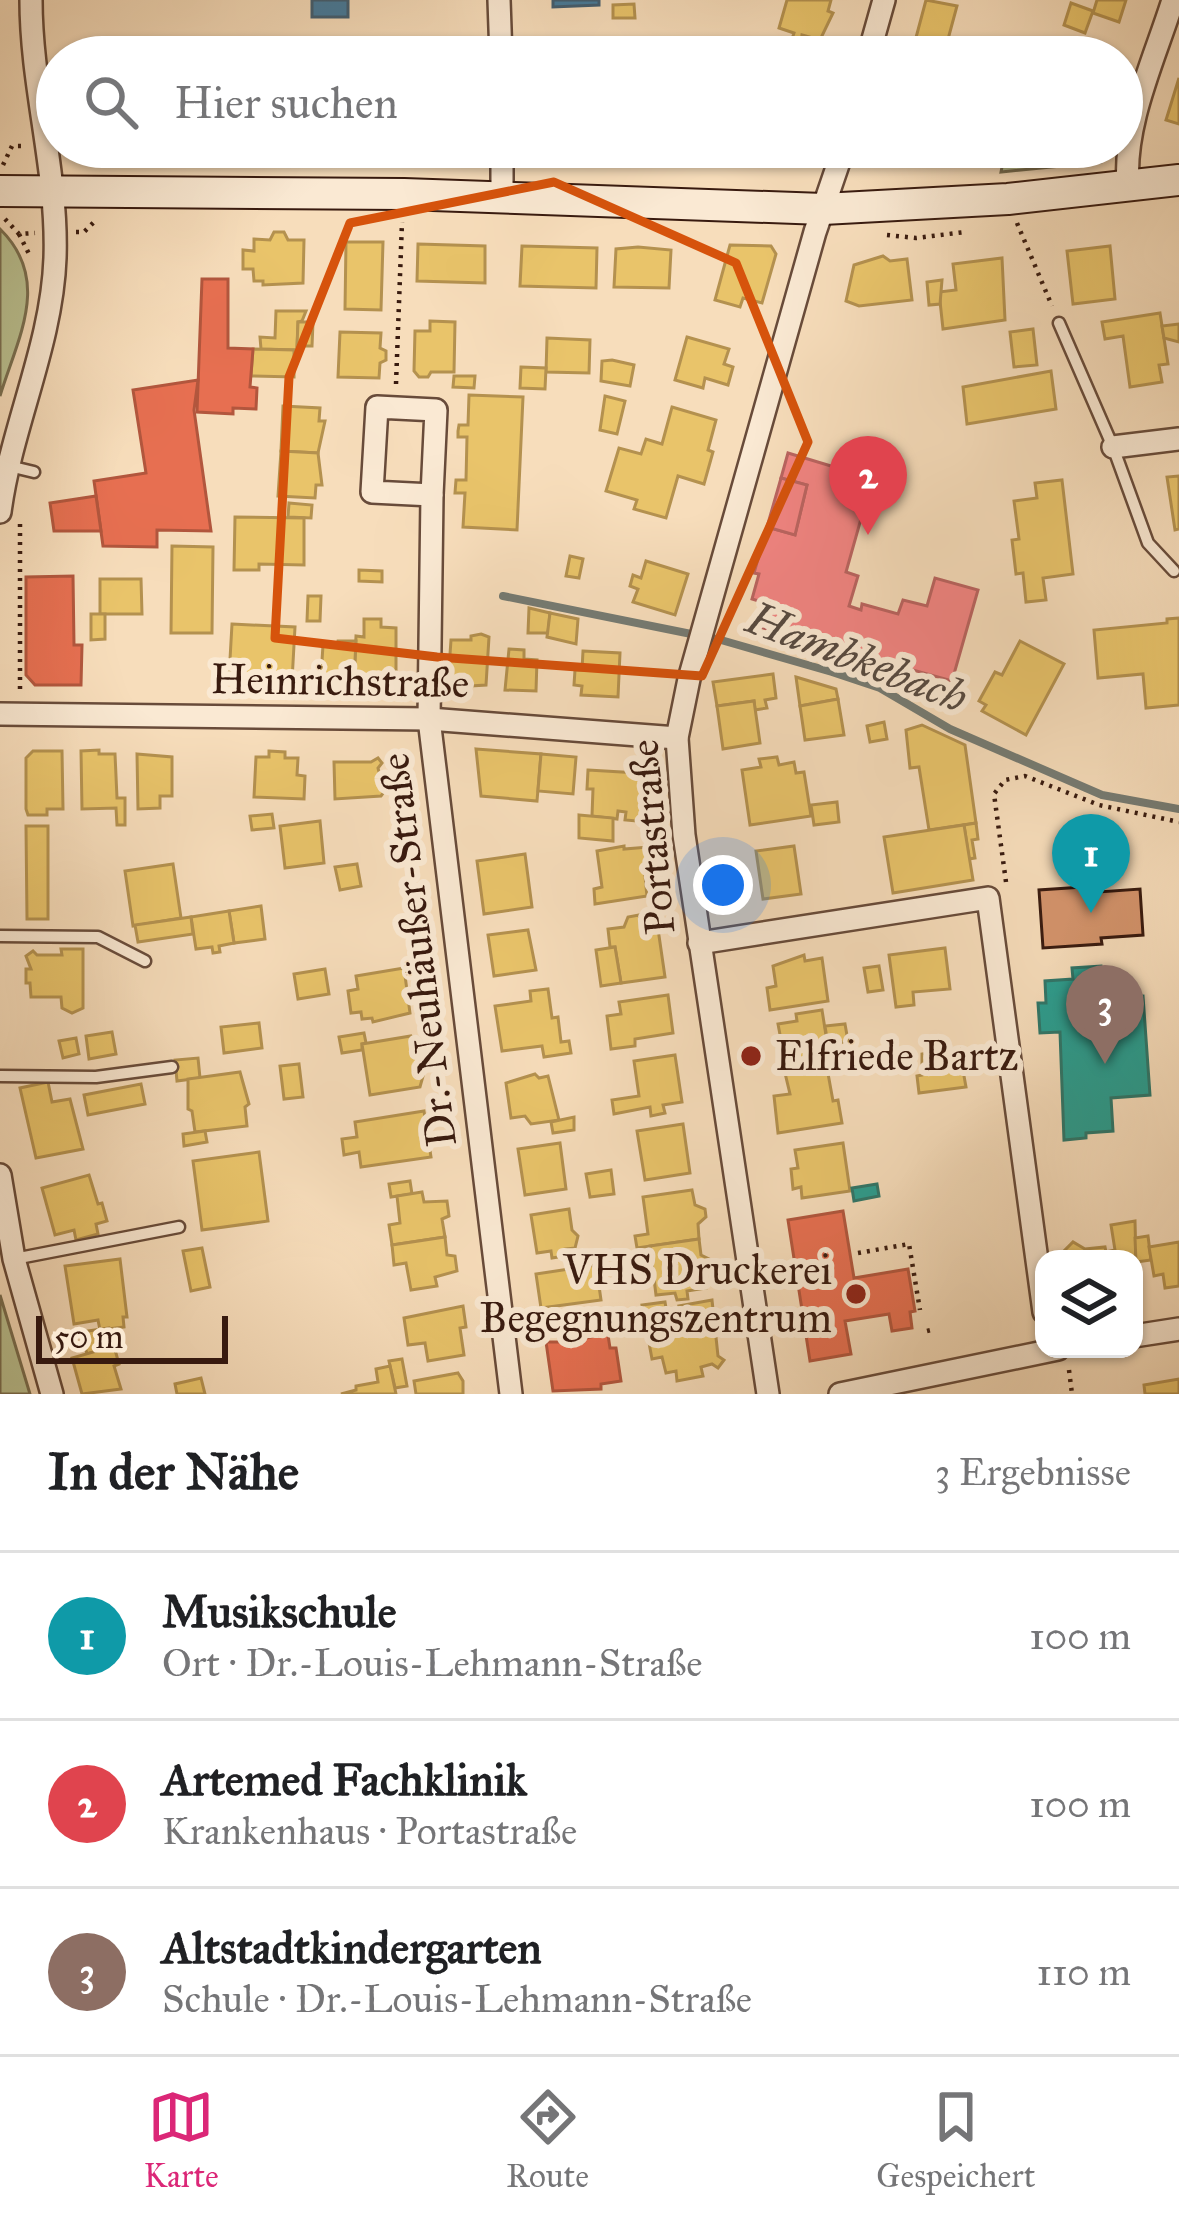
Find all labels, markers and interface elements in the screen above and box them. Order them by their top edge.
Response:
search box [36,36,1143,168]
icon: search [78,69,144,135]
text: Hier suchen [174,75,398,130]
pin: 2 [829,436,907,535]
water label: Hambkebach [738,589,975,724]
street label: Heinrichstraße [210,653,470,709]
street label: Portastraße [618,737,686,937]
street label: Dr.-Neuhäußer-Straße [368,750,468,1150]
pin: 1 [1052,814,1130,913]
your location [693,855,753,915]
pin: 3 [1066,965,1144,1064]
place label: Elfriede Bartz [775,1030,1018,1082]
marker: Elfriede Bartz [738,1043,764,1069]
place label: VHS Druckerei Begegnungszentrum [480,1244,832,1344]
map controls [1035,1250,1143,1358]
button: layers [1035,1250,1143,1358]
marker: VHS Druckerei Begegnungszentrum [843,1281,869,1307]
scale bar [36,1310,228,1363]
text: 50 m [54,1317,123,1357]
text: In der Nähe [48,1441,299,1503]
text: 3 Ergebnisse [935,1448,1131,1496]
text: Musikschule [162,1584,397,1639]
text: 1 [79,1612,95,1660]
text: 100 m [1029,1612,1131,1660]
text: Ort · Dr.-Louis-Lehmann-Straße [162,1639,702,1687]
text: Artemed Fachklinik [162,1752,527,1807]
text: 2 [77,1780,97,1828]
text: 100 m [1029,1780,1131,1828]
text: Krankenhaus · Portastraße [162,1807,577,1855]
text: Altstadtkindergarten [162,1920,542,1975]
text: 3 [79,1948,95,1996]
text: 110 m [1036,1948,1131,1996]
text: Schule · Dr.-Louis-Lehmann-Straße [162,1975,752,2023]
tab: Karte [144,2084,219,2196]
tab: Route [506,2084,589,2196]
tab: Gespeichert [876,2084,1035,2196]

